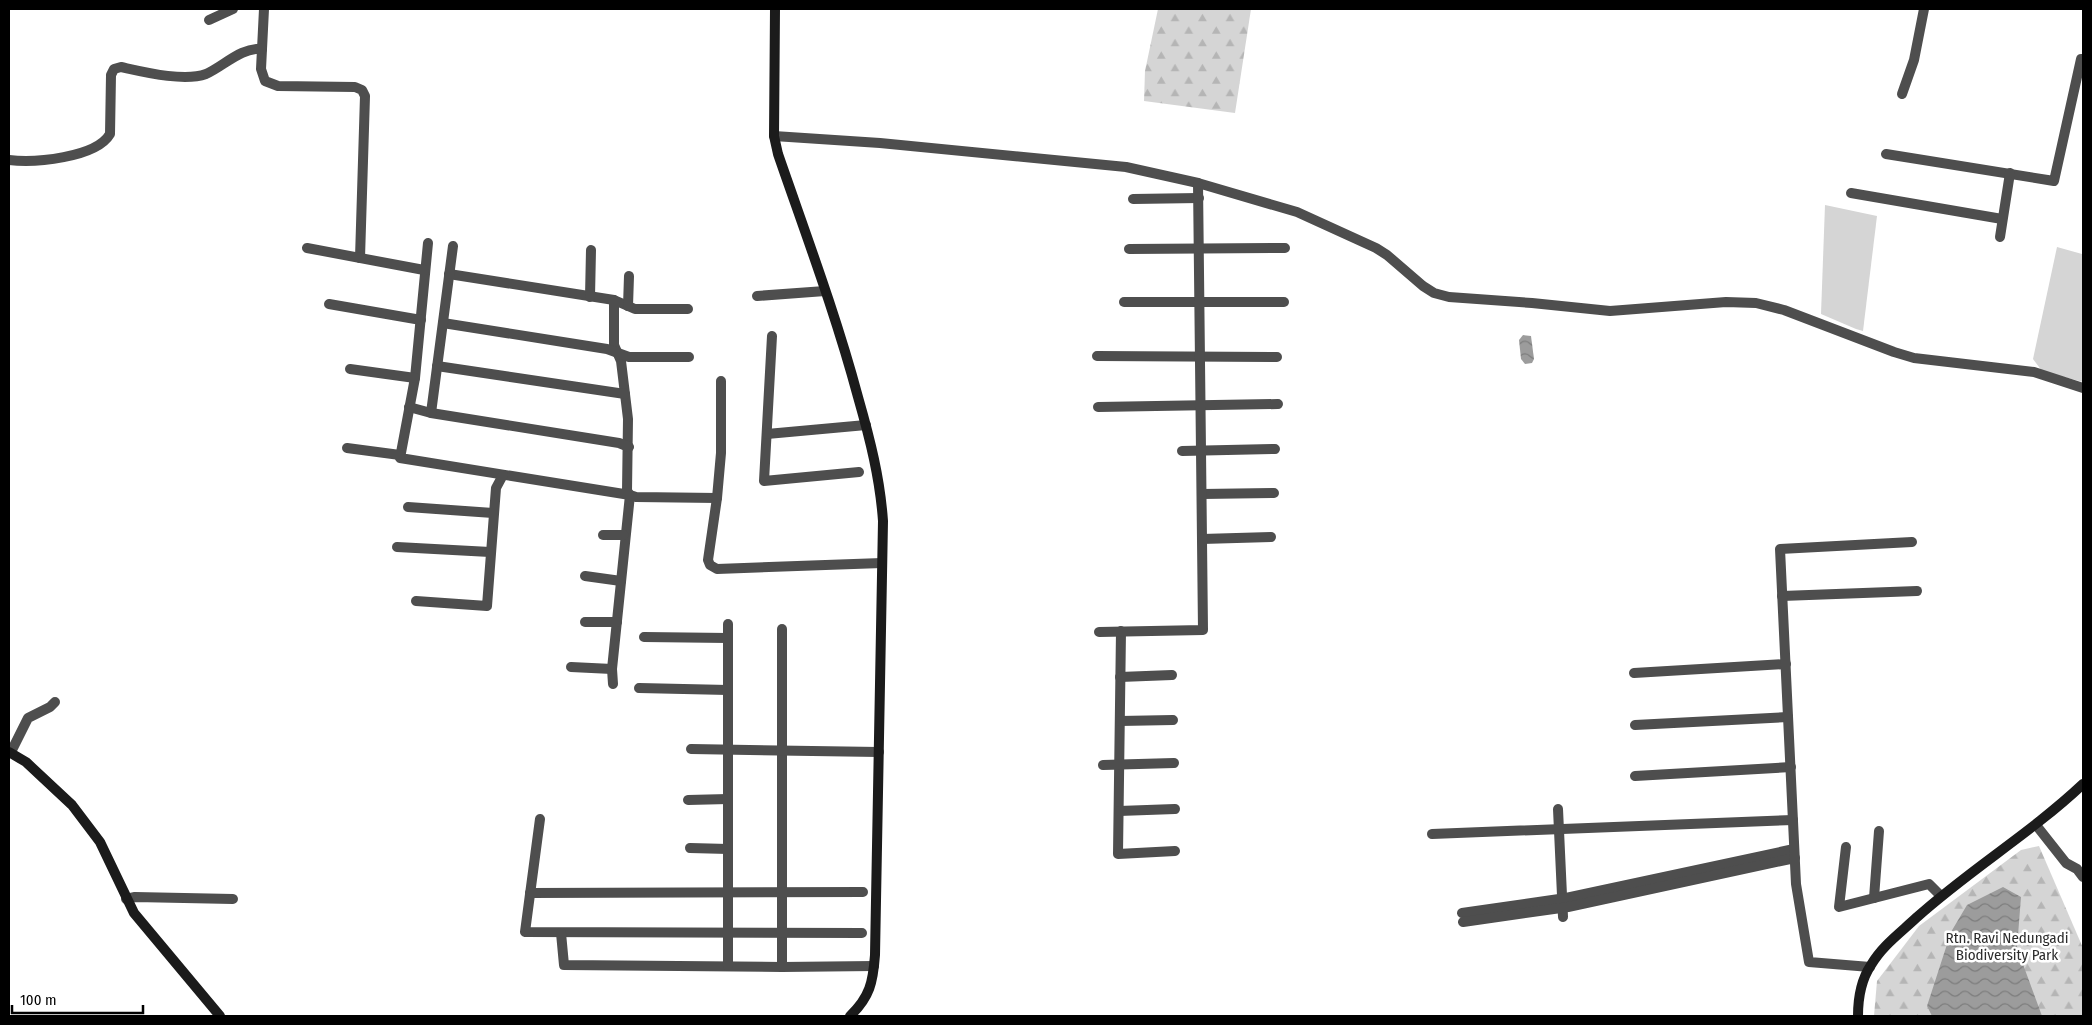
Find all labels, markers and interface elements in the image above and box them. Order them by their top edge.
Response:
park label: Rtn. Ravi Nedungadi Biodiversity Park [1945,929,2069,964]
scale bar [12,982,144,1014]
text: 100 m [20,991,57,1009]

